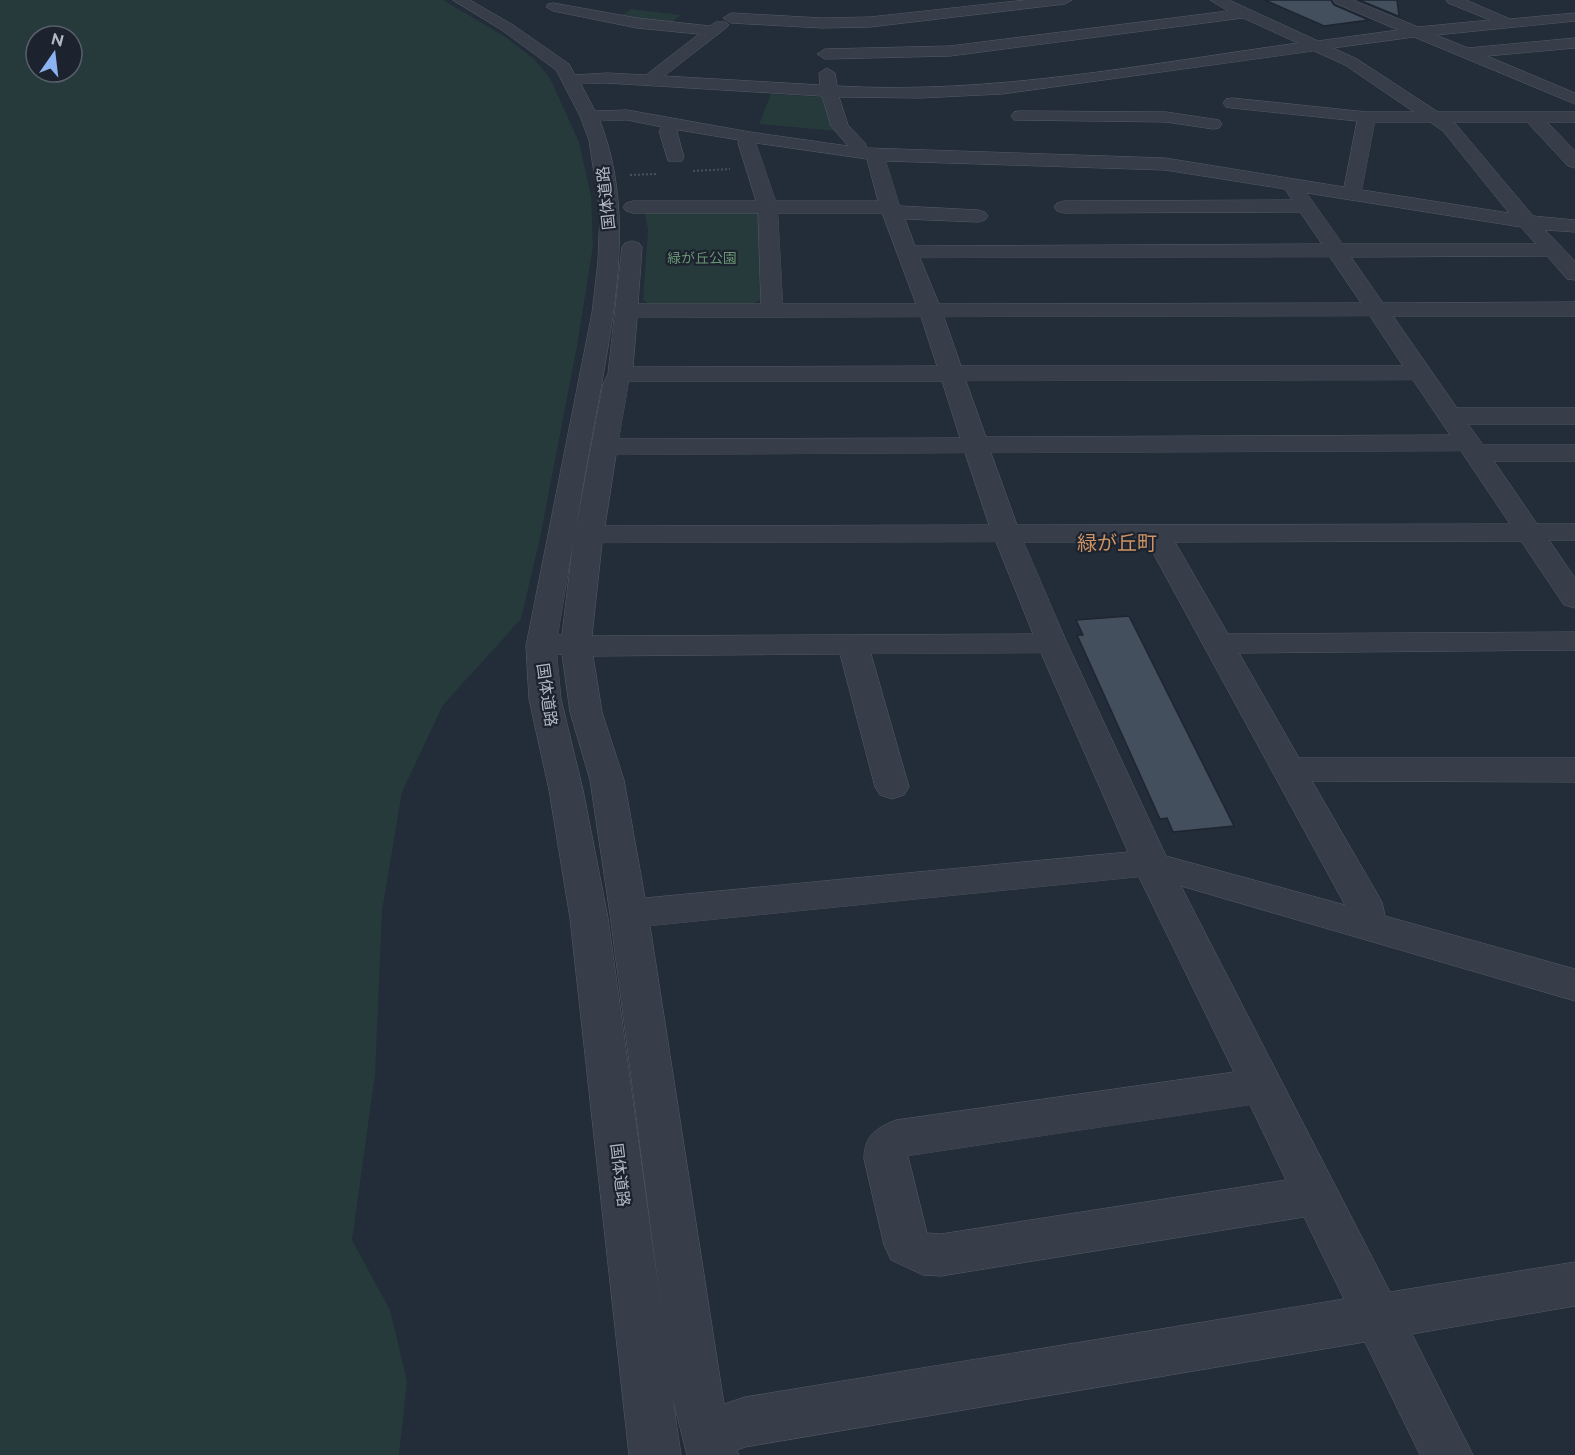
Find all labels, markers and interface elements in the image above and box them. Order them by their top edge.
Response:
north arrow [24,24,84,84]
text: N [49,29,66,51]
street label: 国体道路 [593,165,619,231]
park label: 緑が丘公園 [667,250,737,266]
district label: 緑が丘町 [1077,531,1157,555]
street label: 国体道路 [533,662,561,728]
street label: 国体道路 [607,1142,633,1208]

